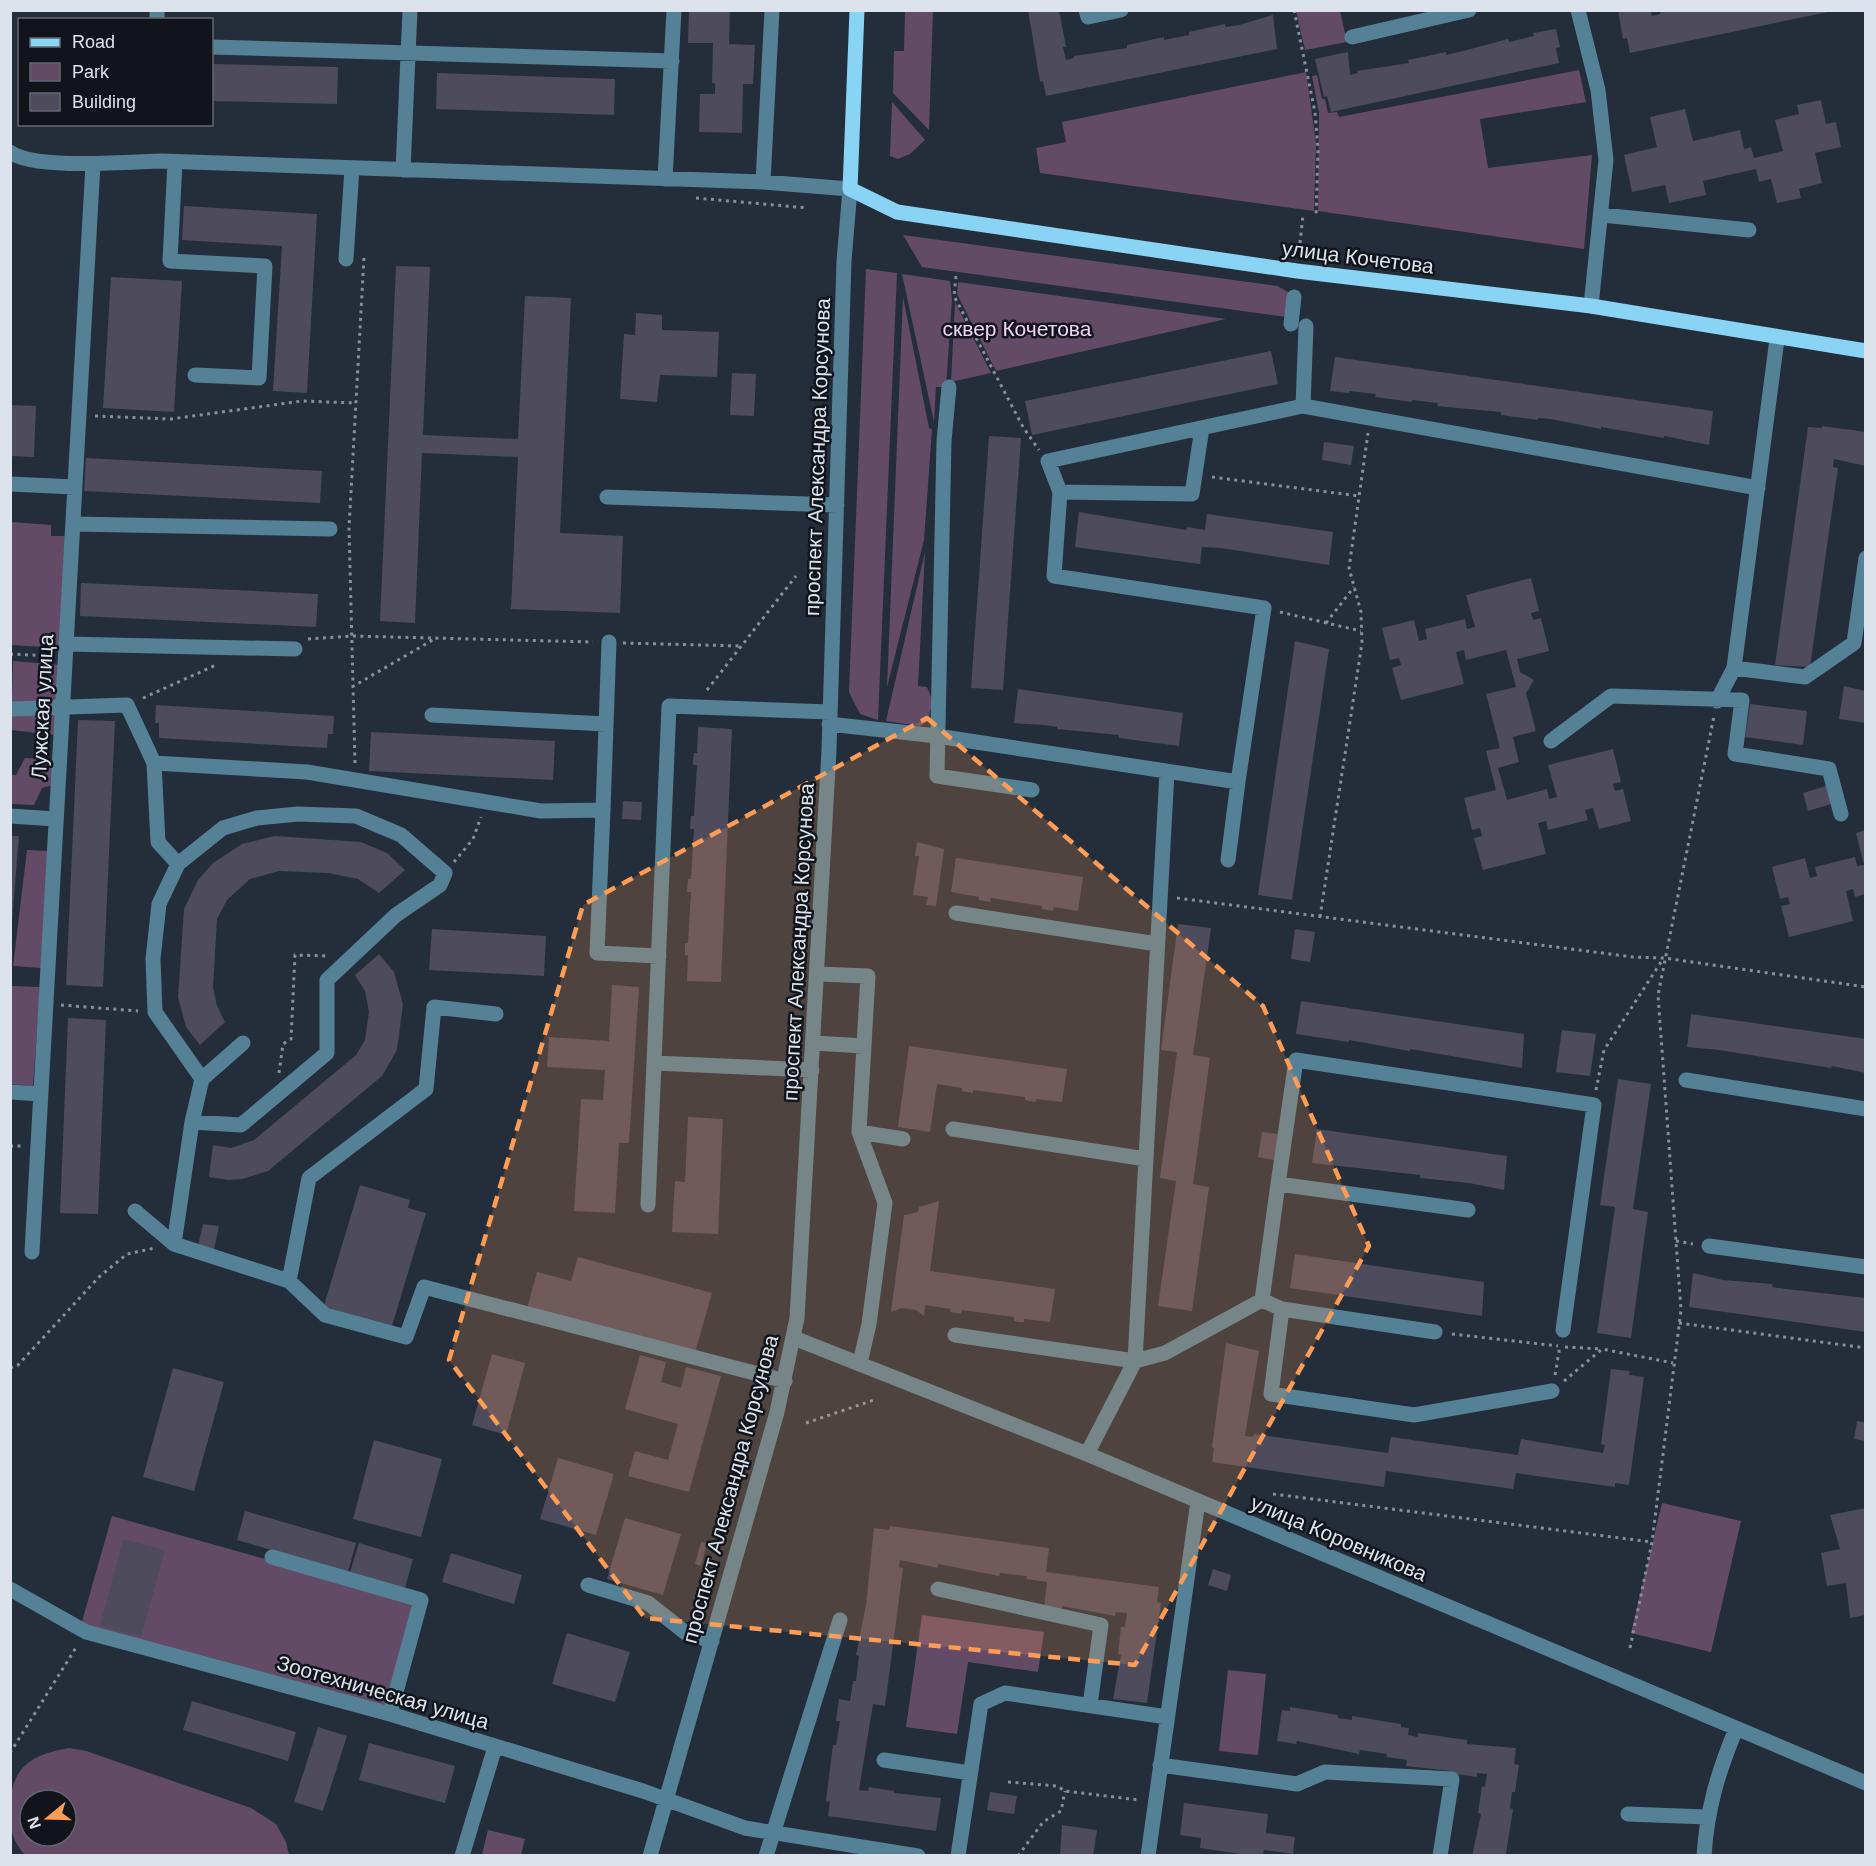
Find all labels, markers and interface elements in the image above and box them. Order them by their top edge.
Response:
legend [18,18,213,126]
text: Road [72,32,115,52]
text: Park [72,62,110,82]
text: Building [72,92,136,112]
street label: улица Кочетова [1281,236,1435,278]
street label: проспект Александра Корсунова [800,297,834,616]
park label: сквер Кочетова [943,317,1092,340]
street label: Лужская улица [27,633,57,780]
street label: проспект Александра Корсунова [778,782,818,1101]
street label: проспект Александра Корсунова [678,1332,782,1646]
street label: улица Коровникова [1248,1490,1431,1586]
street label: Зоотехническая улица [274,1651,492,1733]
north arrow [18,1788,78,1848]
text: N [24,1814,44,1831]

